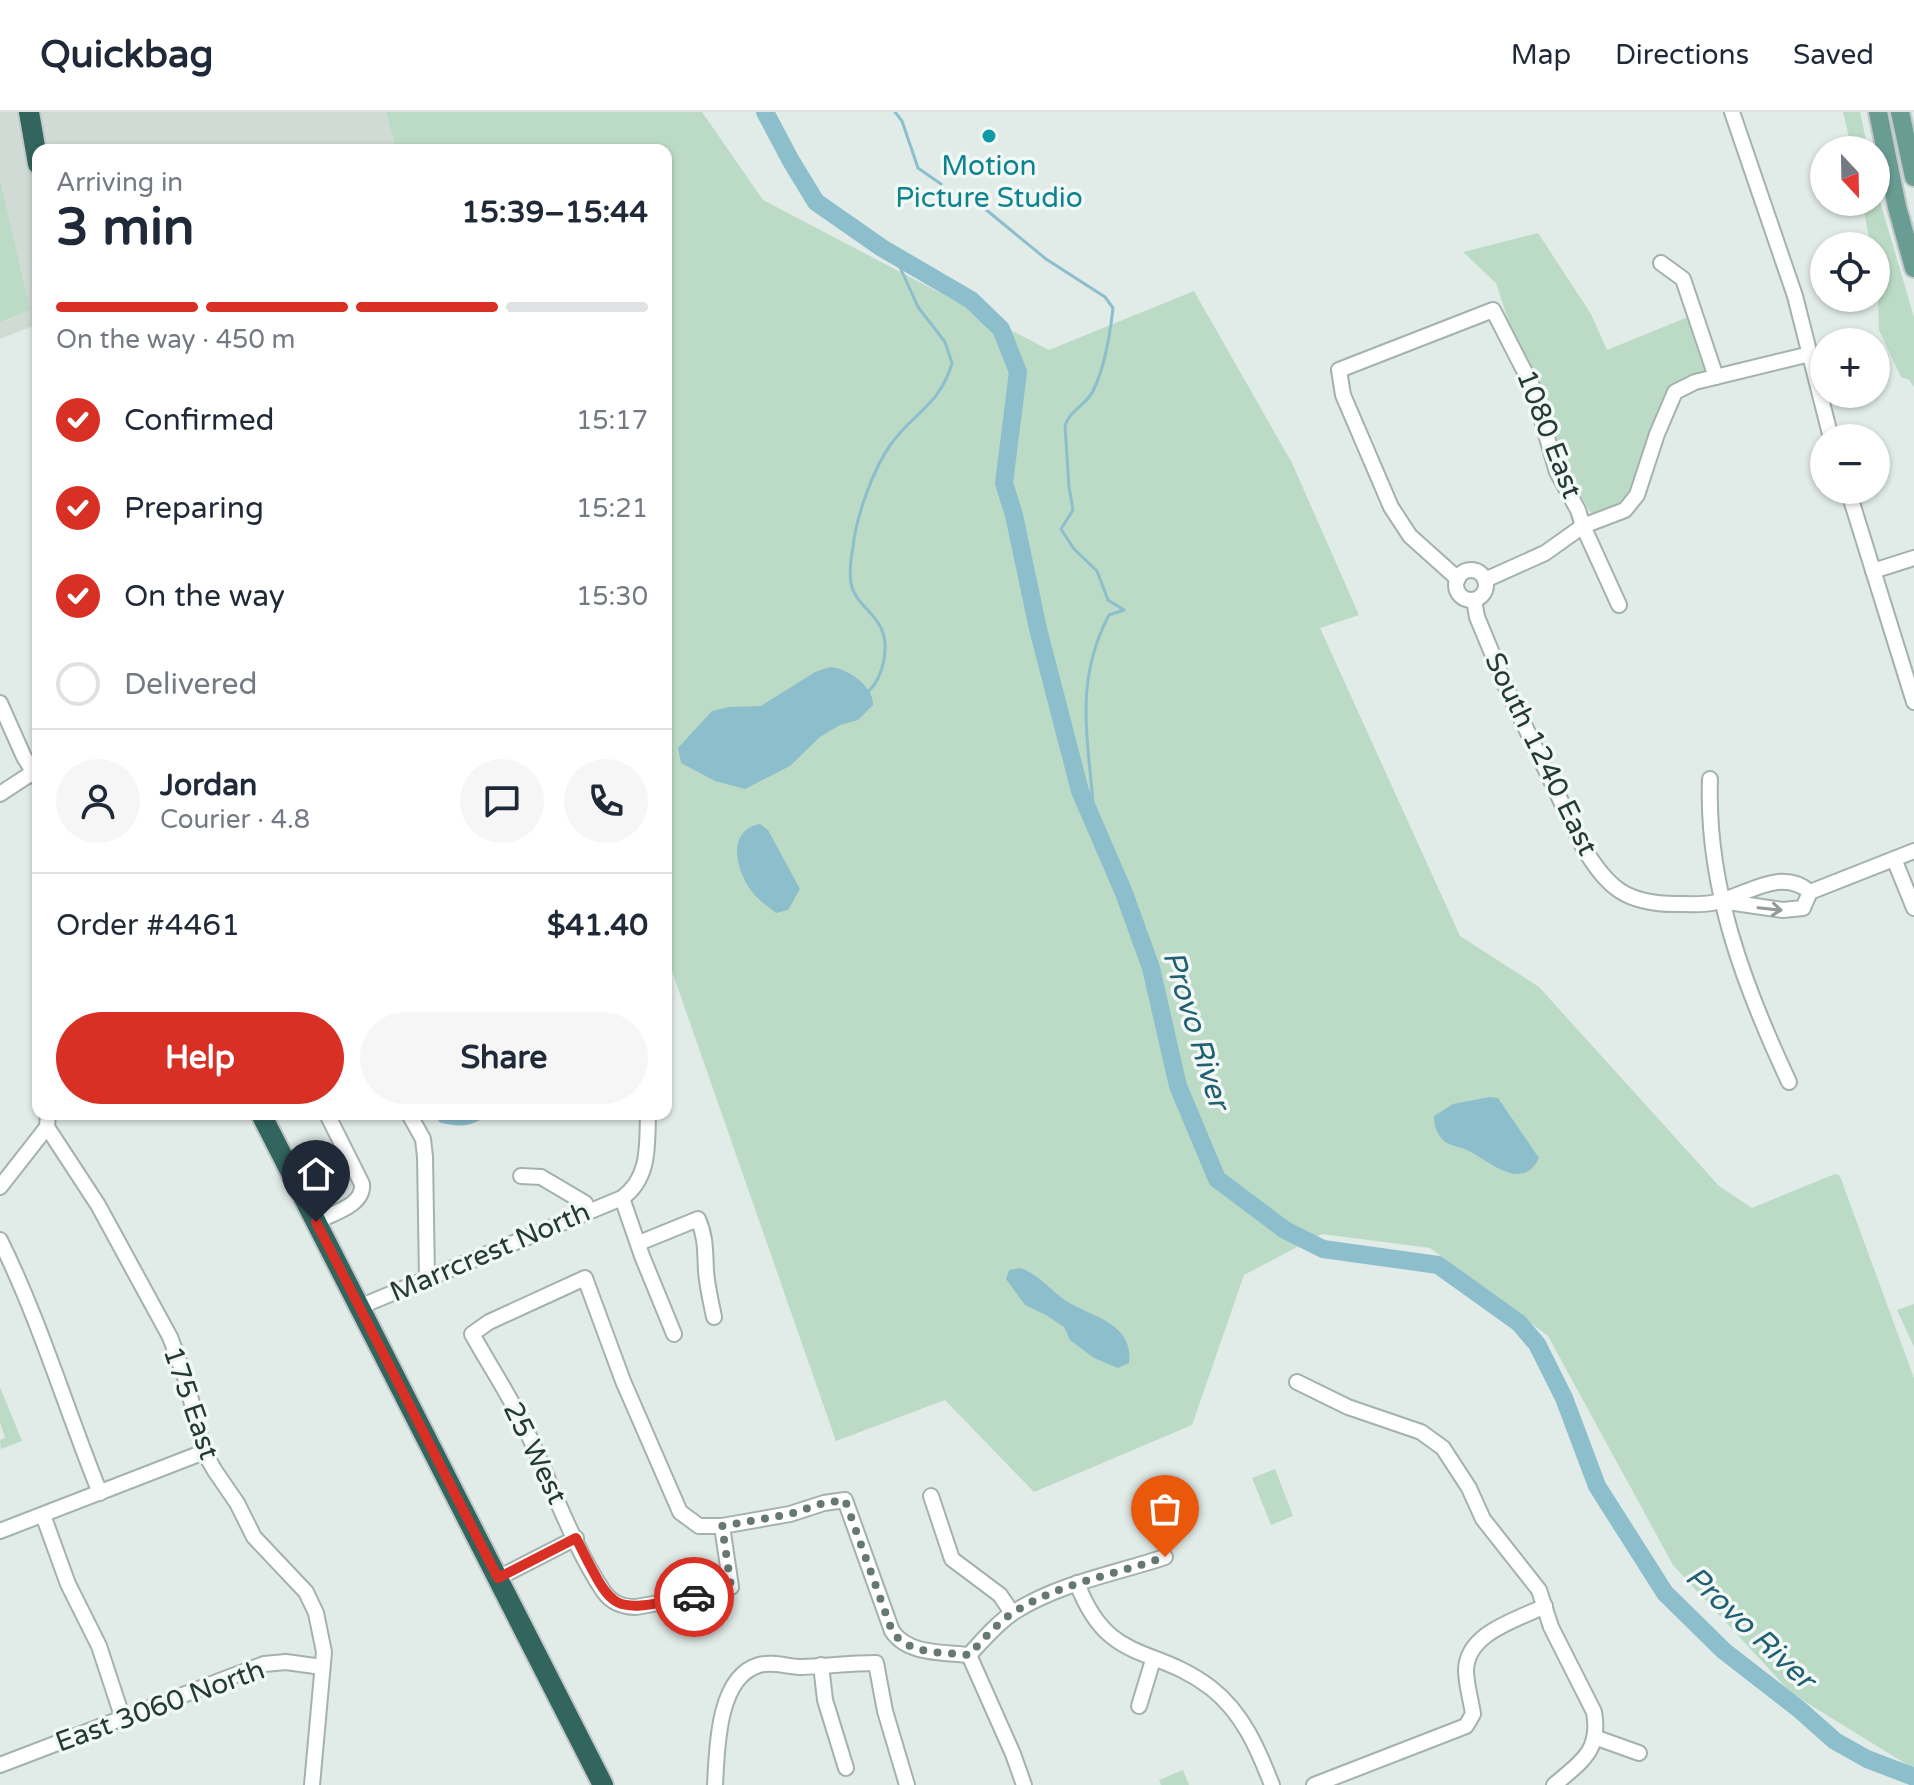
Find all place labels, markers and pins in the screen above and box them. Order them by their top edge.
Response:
marker: Motion Picture Studio [980,127,998,145]
place label: Motion Picture Studio [895,149,1083,215]
pin [282,1140,350,1222]
pin [1131,1475,1199,1557]

